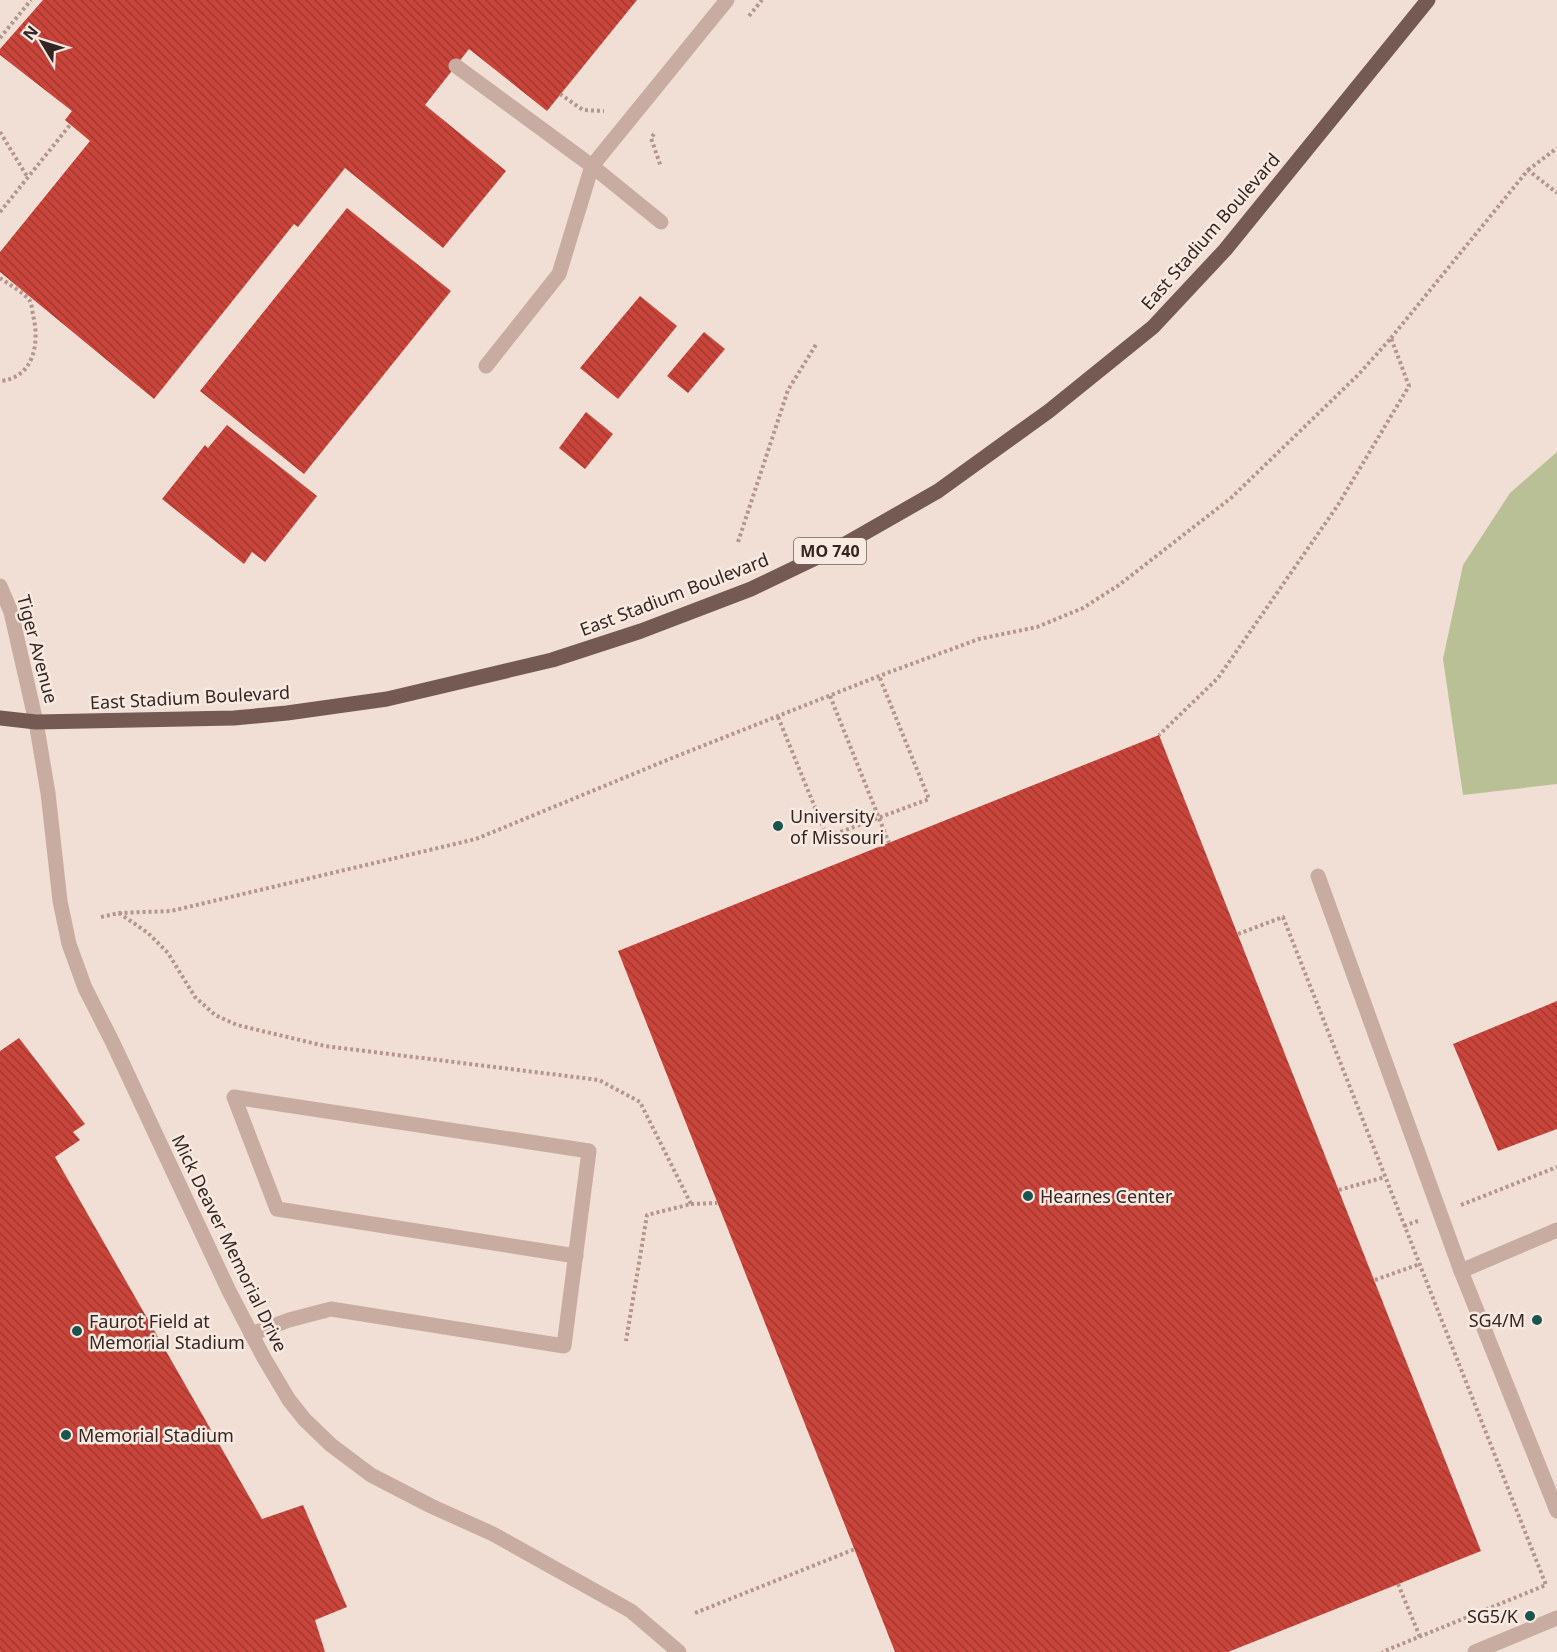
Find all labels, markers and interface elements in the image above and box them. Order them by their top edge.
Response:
north arrow [12,12,72,72]
text: N [18,21,43,45]
street label: East Stadium Boulevard [1135,148,1285,314]
road number: MO 740 [794,538,866,564]
street label: East Stadium Boulevard [576,547,772,641]
street label: Tiger Avenue [12,592,64,706]
street label: East Stadium Boulevard [89,680,291,714]
place label: University of Missouri [790,804,884,849]
marker: University of Missouri [771,819,785,833]
street label: Mick Deaver Memorial Drive [167,1130,293,1356]
place label: Hearnes Center [1040,1184,1173,1208]
marker: Hearnes Center [1021,1189,1035,1203]
place label: SG4/M [1469,1308,1525,1332]
place label: Faurot Field at Memorial Stadium [89,1309,245,1354]
marker: SG4/M [1530,1313,1544,1327]
marker: Faurot Field at Memorial Stadium [70,1324,84,1338]
place label: Memorial Stadium [78,1423,234,1447]
marker: Memorial Stadium [59,1428,73,1442]
place label: SG5/K [1467,1604,1519,1628]
marker: SG5/K [1523,1609,1537,1623]

